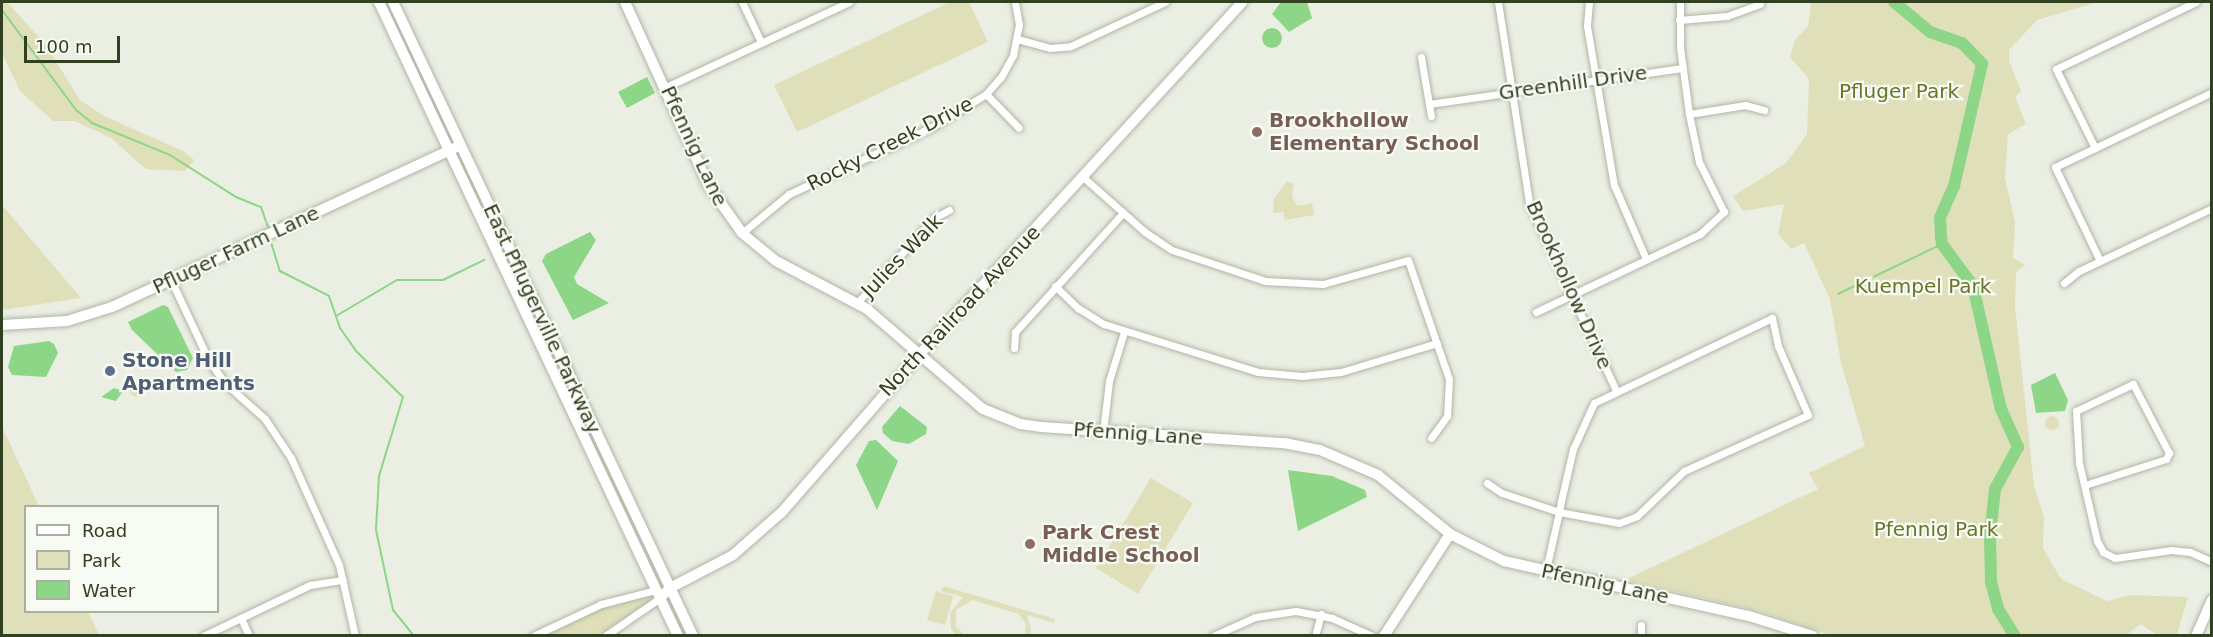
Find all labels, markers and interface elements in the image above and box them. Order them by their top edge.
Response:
scale bar [27,24,123,62]
text: 100 m [35,36,93,57]
street label: Greenhill Drive [1497,61,1649,105]
park label: Pfluger Park [1839,79,1959,103]
street label: Pfennig Lane [656,82,732,210]
street label: Rocky Creek Drive [803,92,977,196]
place label: Brookhollow Elementary School [1269,108,1479,155]
marker: Brookhollow Elementary School [1250,125,1264,139]
street label: Brookhollow Drive [1521,197,1617,373]
street label: East Pflugerville Parkway [478,200,606,438]
street label: Pfluger Farm Lane [149,201,323,299]
street label: Julies Walk [856,209,948,303]
street label: North Railroad Avenue [875,221,1045,401]
park label: Kuempel Park [1855,274,1991,298]
place label: Stone Hill Apartments [122,348,255,395]
marker: Stone Hill Apartments [103,364,117,378]
street label: Pfennig Lane [1072,418,1204,450]
legend [24,505,219,613]
park label: Pfennig Park [1874,517,1998,541]
text: Road [82,520,127,541]
place label: Park Crest Middle School [1042,520,1200,567]
marker: Park Crest Middle School [1023,537,1037,551]
text: Park [82,550,121,571]
street label: Pfennig Lane [1539,559,1671,609]
text: Water [82,580,135,601]

